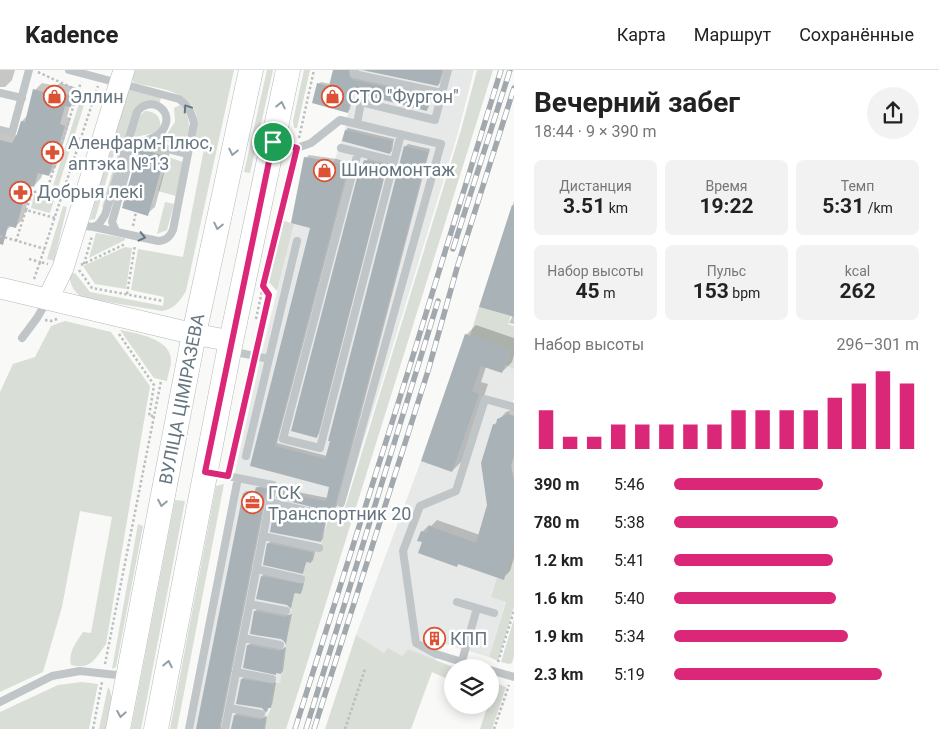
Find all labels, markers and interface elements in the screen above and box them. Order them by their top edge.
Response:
text: Kadence [25,21,119,49]
text: Карта [617,24,666,45]
text: Маршрут [694,24,771,45]
text: Сохранённые [799,24,914,45]
shop icon: Эллин [42,85,66,109]
shop icon: СТО "Фургон" [320,85,344,109]
place label: Эллин [70,86,124,107]
place label: СТО "Фургон" [348,86,459,107]
text: Вечерний забег [534,86,740,119]
button: share [867,87,919,139]
one-way arrow [275,101,285,109]
one-way arrow [184,104,193,114]
pin [252,121,294,163]
text: 18:44 · 9 × 390 m [534,122,656,141]
icon: arrive [259,128,287,156]
place label: Аленфарм-Плюс, аптэка №13 [68,132,212,174]
pharmacy icon: Аленфарм-Плюс, аптэка №13 [40,141,64,165]
one-way arrow [229,147,239,156]
shop icon: Шиномонтаж [313,158,337,182]
place label: Шиномонтаж [341,159,455,180]
text: Дистанция [559,178,632,194]
text: Время [705,178,748,194]
text: Темп [841,178,874,194]
pharmacy icon: Добрыя лекі [9,180,33,204]
place label: Добрыя лекі [37,181,143,202]
text: 3.51 [563,194,605,218]
text: 19:22 [699,194,754,218]
text: 5:31 [822,194,864,218]
text: km [605,200,628,216]
text: /km [864,200,893,216]
one-way arrow [213,221,223,230]
one-way arrow [138,231,147,242]
text: Набор высоты [547,263,644,279]
text: Пульс [707,263,746,279]
text: kcal [845,263,870,279]
text: 45 [576,279,600,303]
text: 153 [693,279,729,303]
text: 262 [839,279,876,303]
text: m [600,285,615,301]
text: bpm [729,285,760,301]
street label: ВУЛІЦА ЦІМІРАЗЕВА [155,311,208,486]
text: Набор высоты [534,335,644,354]
text: 296–301 m [837,335,919,354]
text: 390 m [534,475,579,494]
text: 5:46 [614,475,645,494]
place label: ГСК Транспортник 20 [268,482,411,524]
office icon: ГСК Транспортник 20 [240,491,264,515]
one-way arrow [157,498,167,507]
text: 780 m [534,513,579,532]
text: 5:38 [614,513,645,532]
text: 1.2 km [534,551,583,570]
text: 5:41 [614,551,645,570]
text: 1.6 km [534,589,583,608]
text: 5:40 [614,589,645,608]
building icon: КПП [422,627,446,651]
text: 1.9 km [534,627,583,646]
text: 5:34 [614,627,645,646]
place label: КПП [450,628,487,649]
map controls [444,659,499,714]
button: layers [444,659,499,714]
one-way arrow [162,660,173,668]
text: 2.3 km [534,665,583,684]
text: 5:19 [614,665,645,684]
one-way arrow [117,709,127,718]

